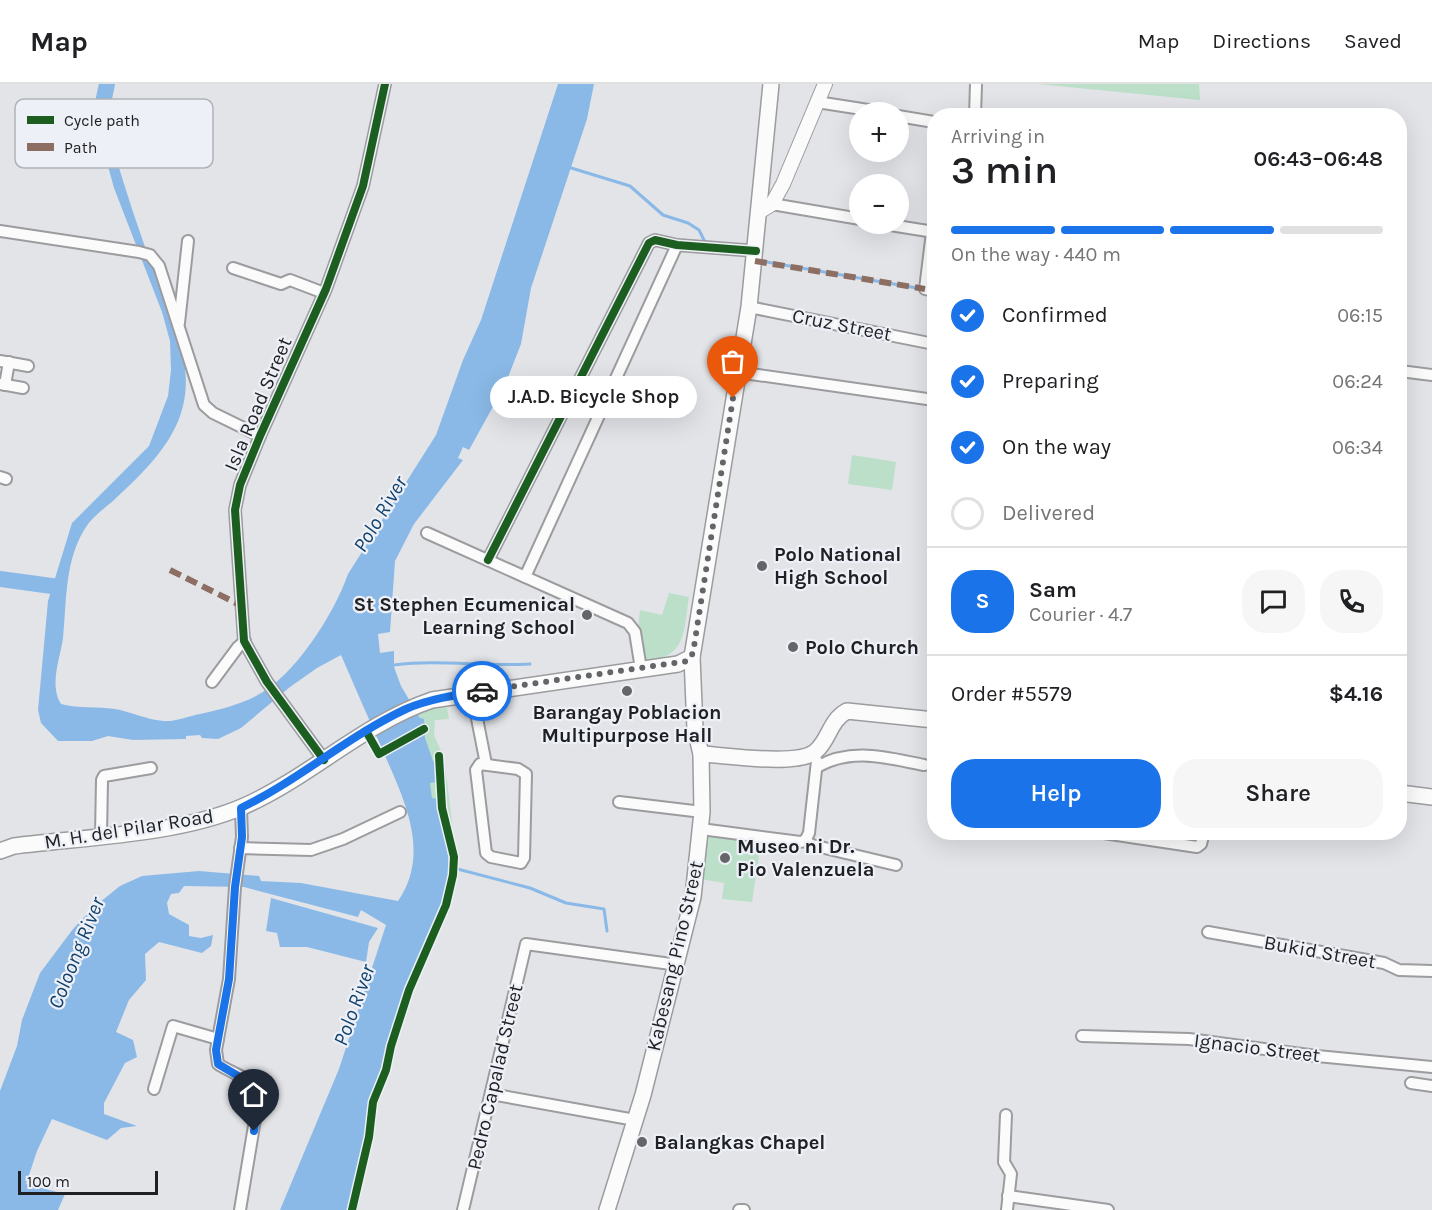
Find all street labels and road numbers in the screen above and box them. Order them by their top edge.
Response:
street label: Cruz Street [790,304,894,346]
street label: Isla Road Street [219,333,297,474]
street label: M. H. del Pilar Road [43,804,215,854]
street label: Kabesang Pino Street [642,858,708,1053]
street label: Bukid Street [1262,931,1378,973]
street label: Pedro Capalad Street [462,981,528,1172]
street label: Ignacio Street [1193,1029,1322,1067]

